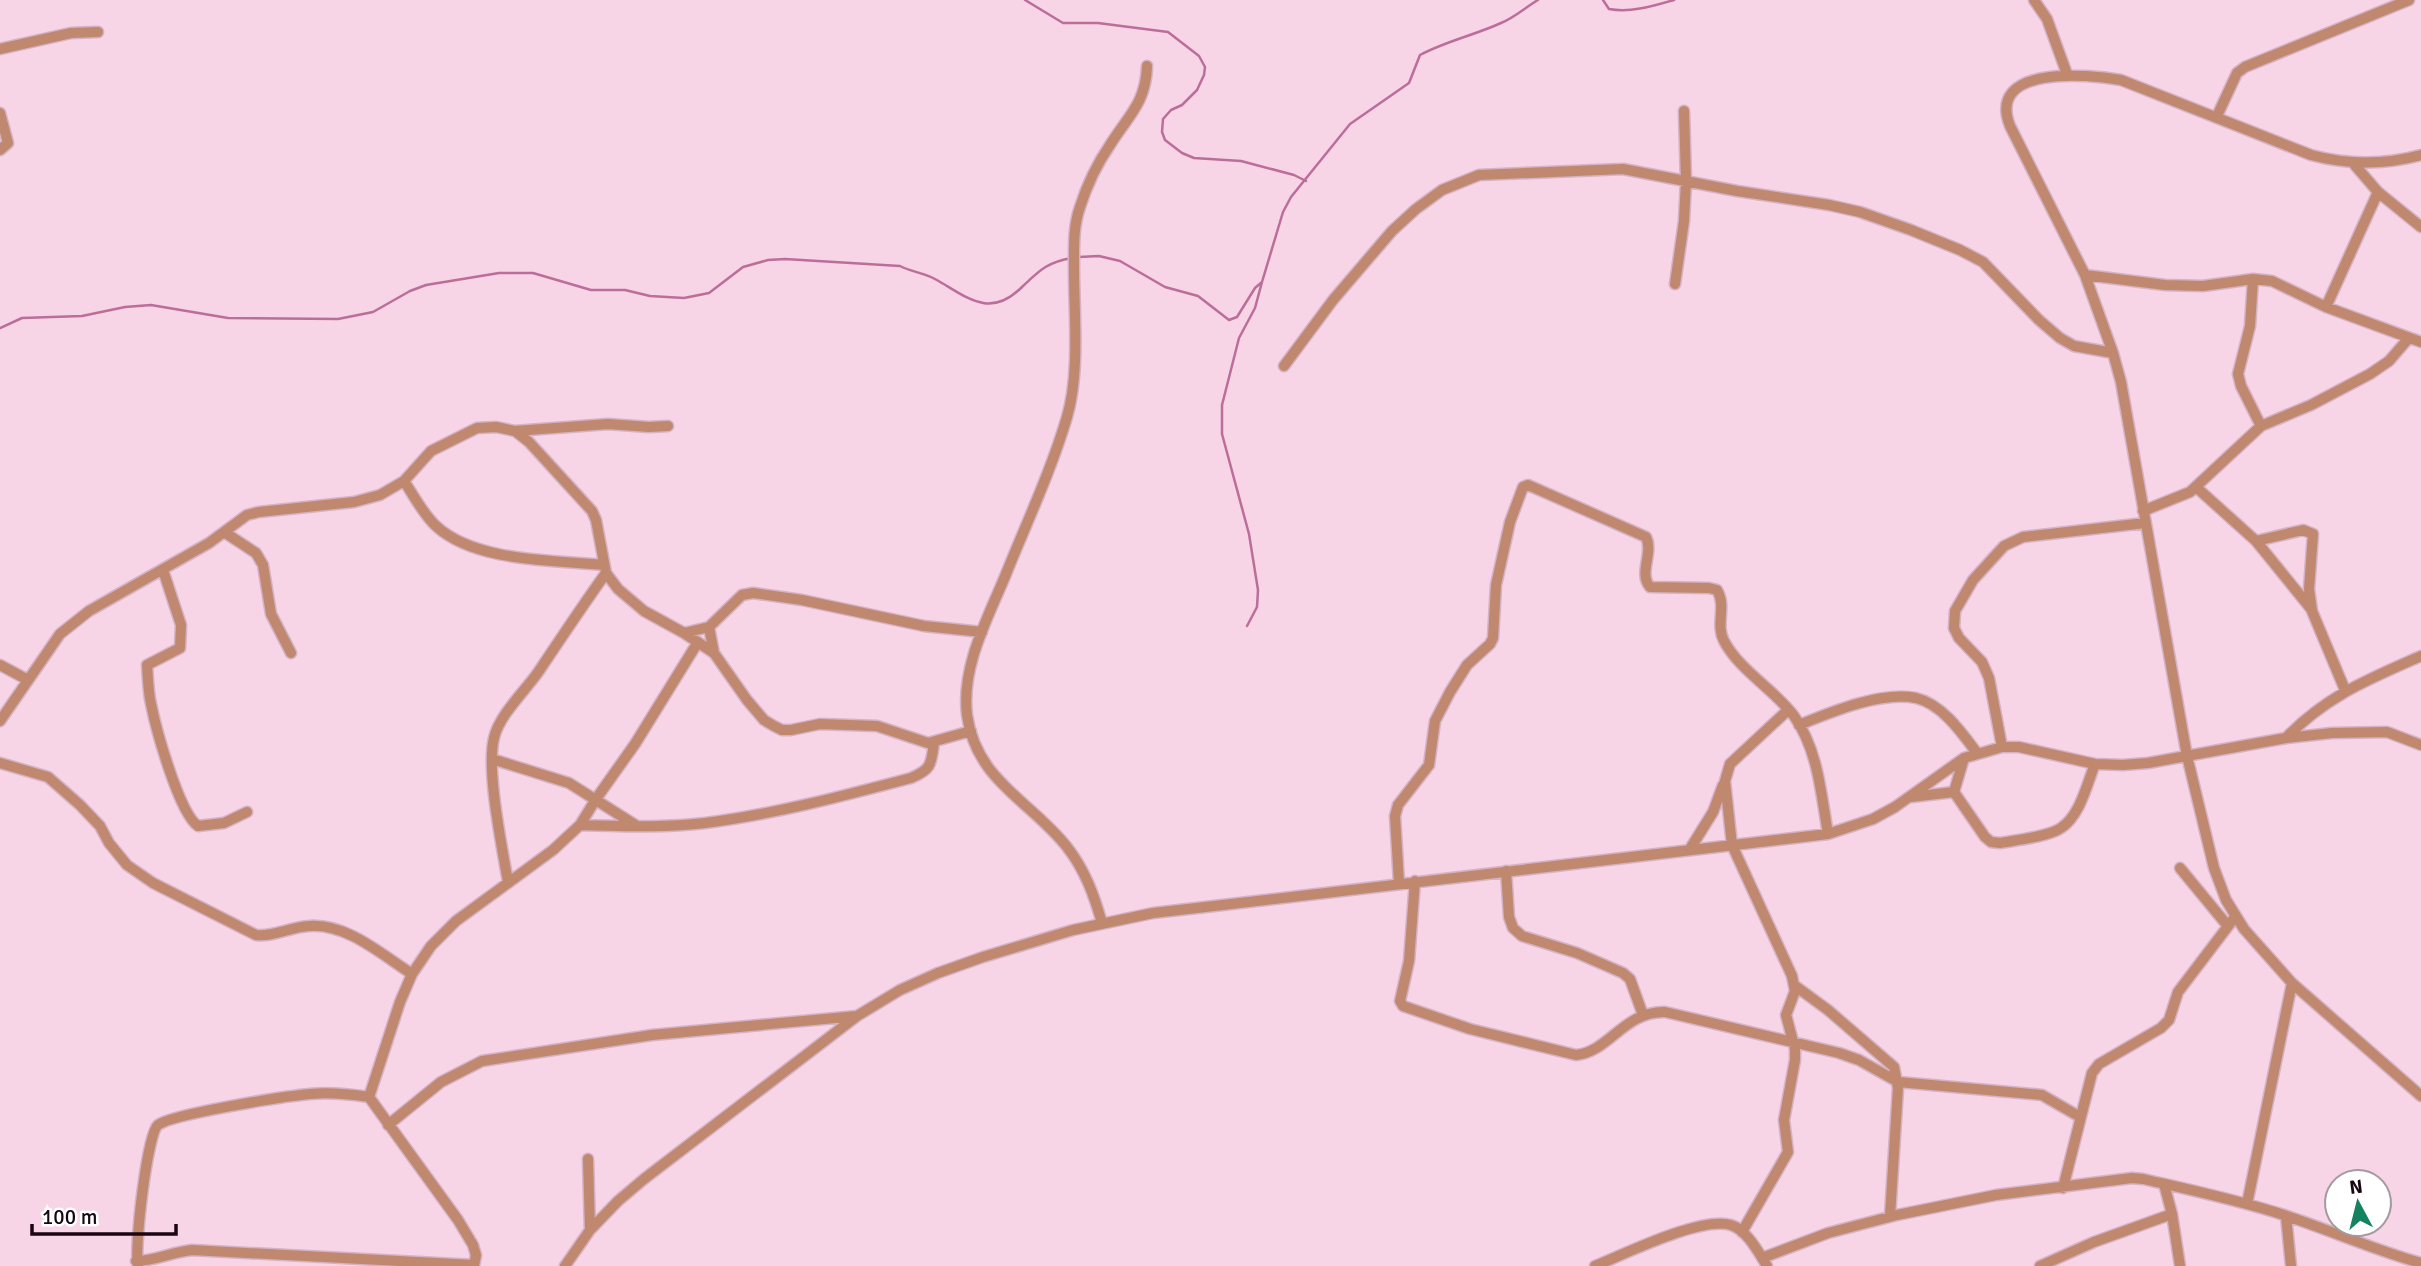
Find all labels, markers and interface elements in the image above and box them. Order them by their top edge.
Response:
north arrow [2323,1168,2393,1238]
text: N [2348,1174,2364,1200]
scale bar [32,1192,175,1236]
text: 100 m [42,1204,97,1230]

